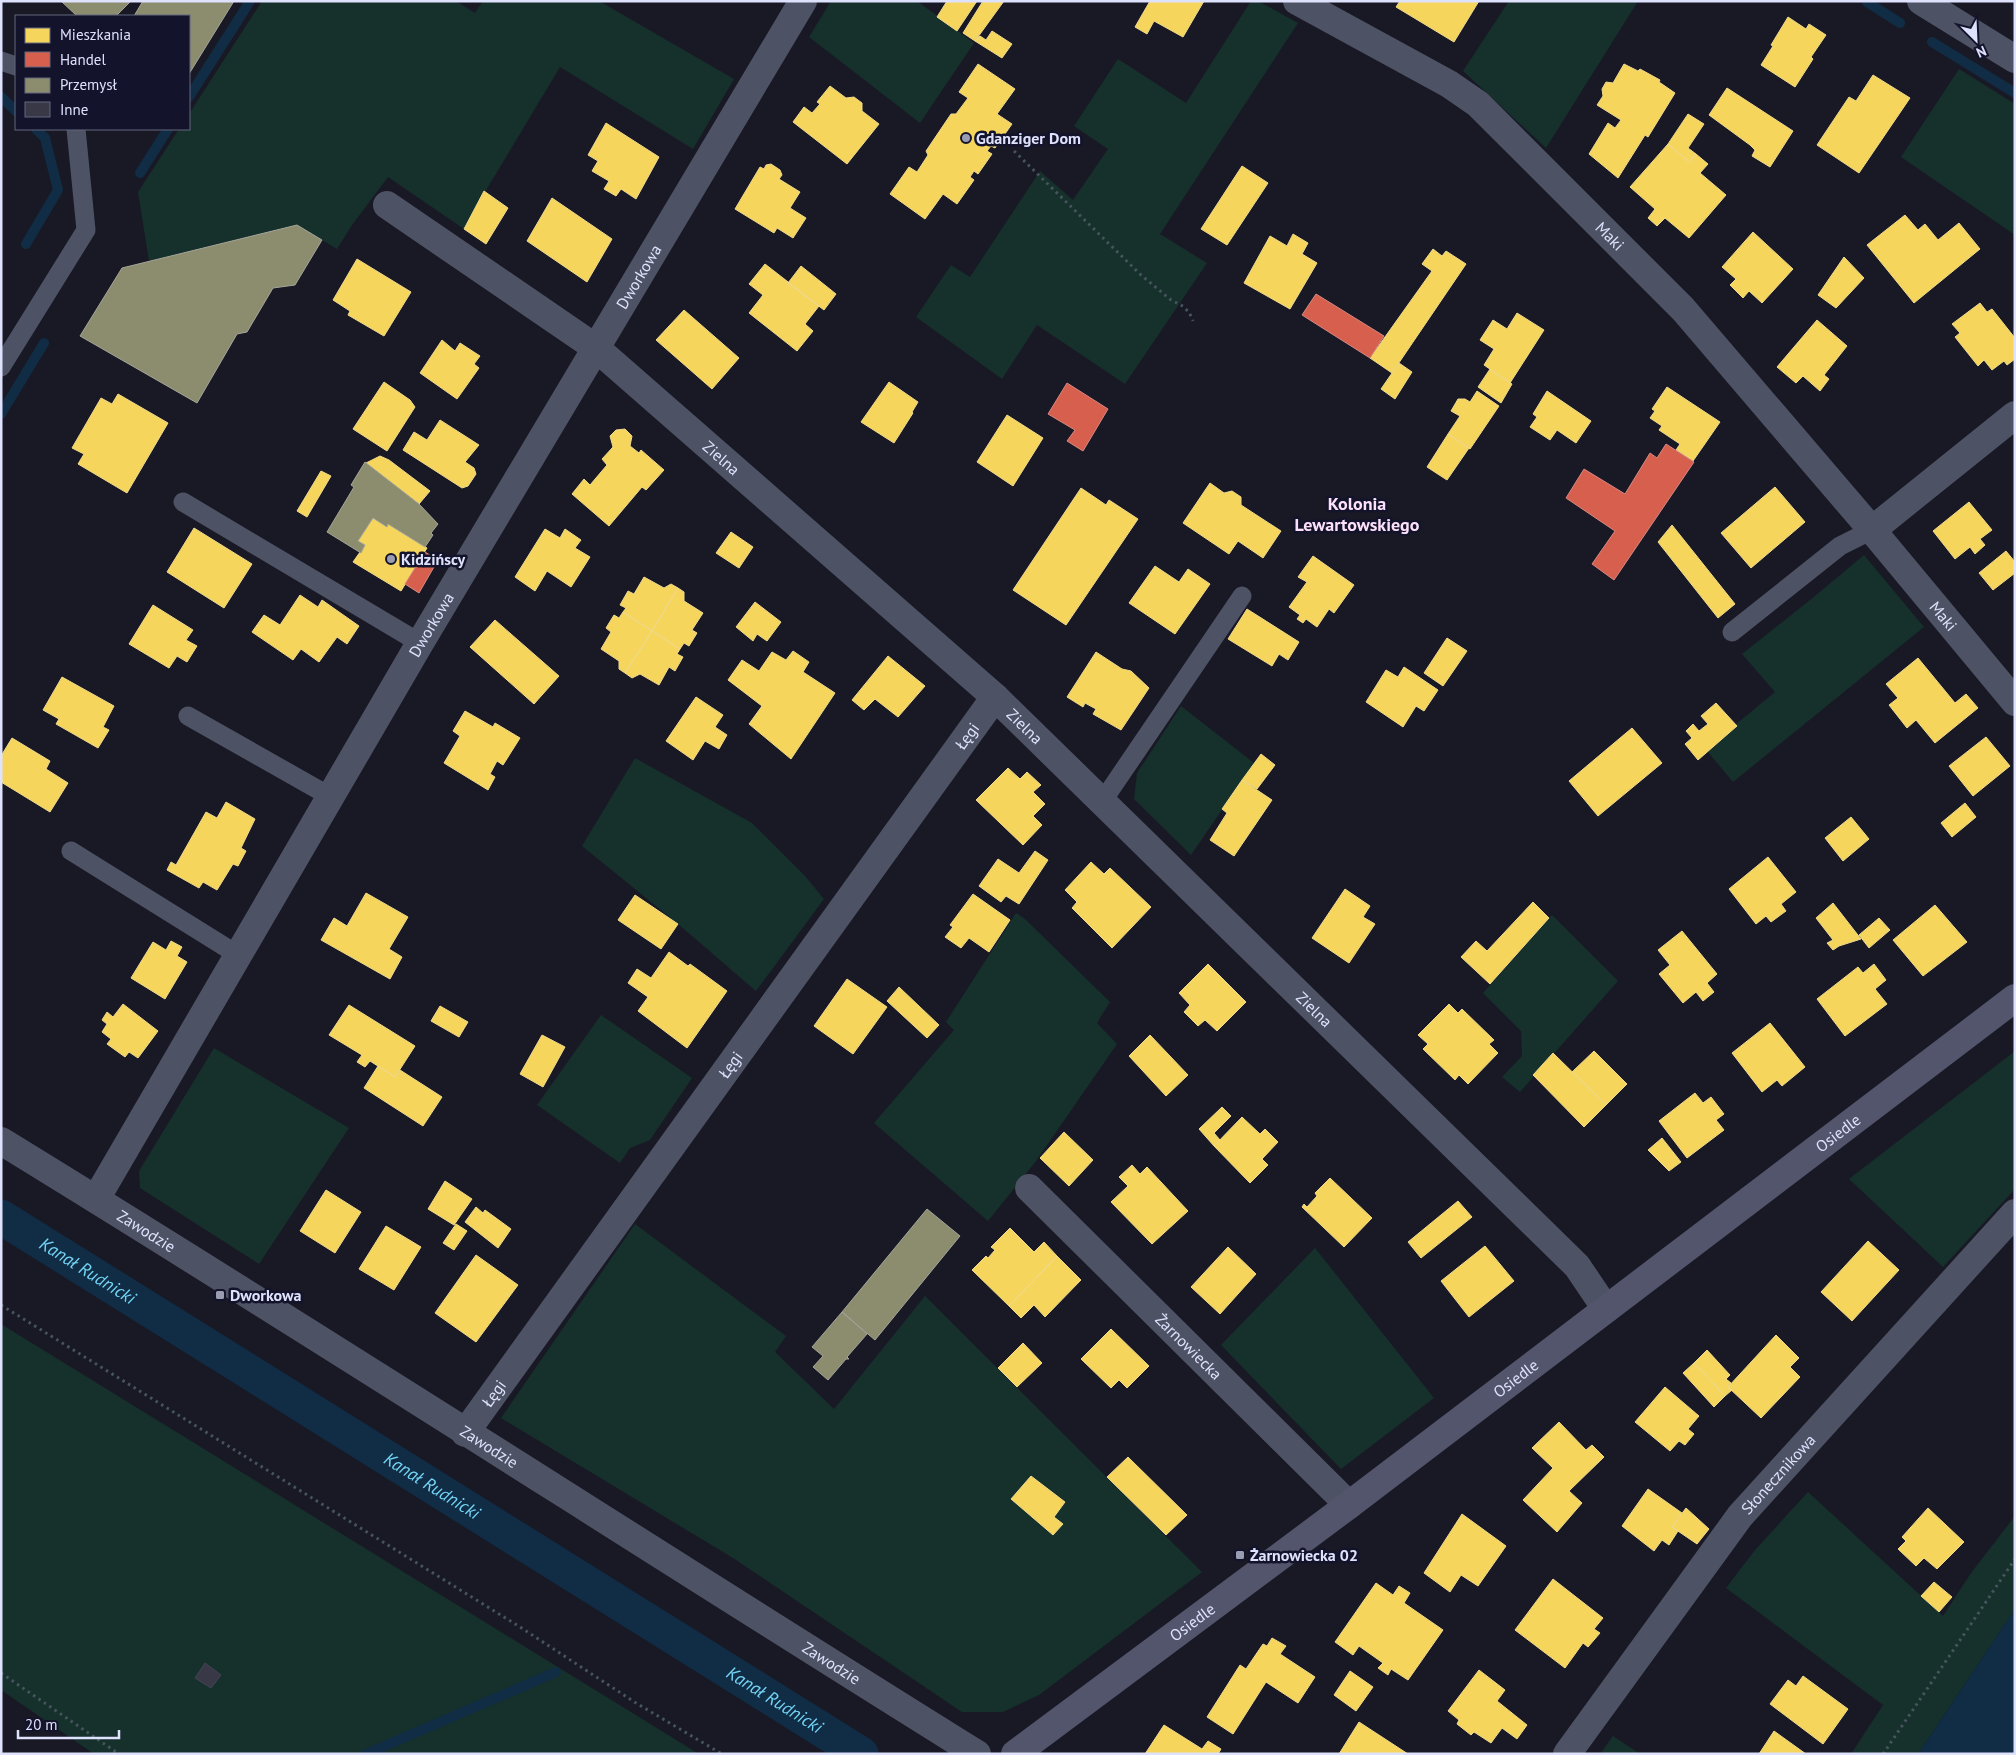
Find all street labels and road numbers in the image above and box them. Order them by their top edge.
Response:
street label: Maki [1591,217,1629,255]
street label: Dworkowa [612,241,665,313]
street label: Zielna [699,436,744,479]
street label: Dworkowa [404,589,458,660]
street label: Maki [1925,597,1962,635]
street label: Zielna [1003,704,1047,748]
street label: Łęgi [951,719,983,753]
street label: Zielna [1292,987,1337,1031]
street label: Łęgi [714,1047,747,1082]
street label: Osiedle [1811,1109,1864,1156]
street label: Zawodzie [114,1205,179,1256]
street label: Żarnowiecka [1151,1309,1226,1384]
street label: Osiedle [1489,1355,1542,1402]
street label: Łęgi [477,1376,510,1411]
street label: Zawodzie [457,1421,522,1472]
street label: Słonecznikowa [1737,1430,1820,1518]
street label: Osiedle [1166,1598,1219,1645]
street label: Zawodzie [799,1637,864,1689]

